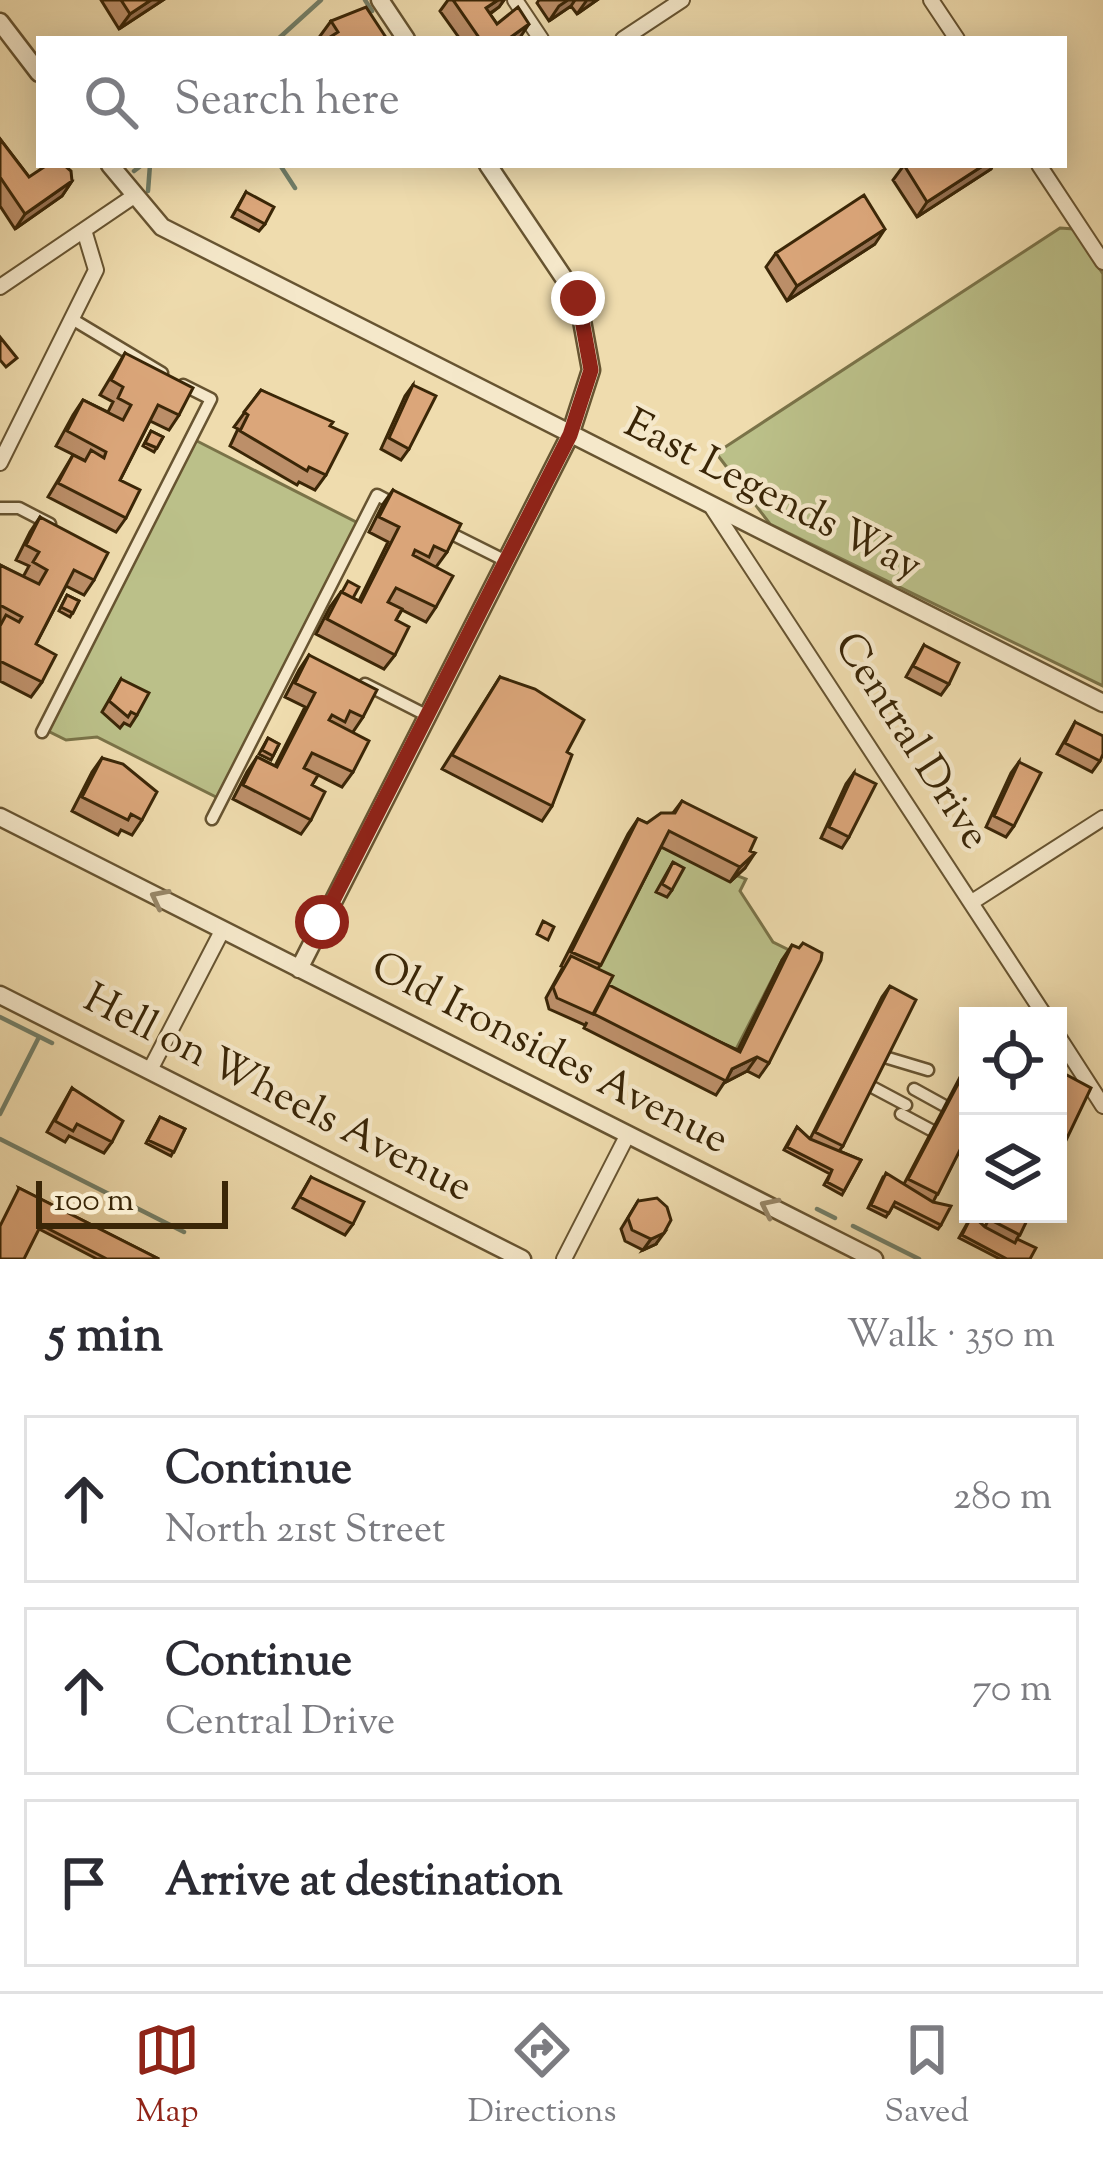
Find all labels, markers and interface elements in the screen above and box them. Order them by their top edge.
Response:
search box [36,36,1067,168]
icon: search [78,69,144,135]
text: Search here [174,70,400,135]
route end [551,271,605,325]
street label: East Legends Way [613,396,931,598]
street label: Central Drive [817,622,1003,862]
one-way arrow [150,889,171,913]
route start [295,895,349,949]
street label: Old Ironsides Avenue [360,939,738,1171]
street label: Hell on Wheels Avenue [72,971,482,1219]
map controls [959,1007,1067,1223]
button: locate [959,1007,1067,1115]
button: layers [959,1115,1067,1223]
scale bar [36,1175,228,1228]
text: 100 m [54,1178,134,1226]
one-way arrow [760,1198,782,1221]
text: 5 min [48,1301,163,1374]
text: Walk · 350 m [847,1309,1055,1365]
text: Continue [165,1439,352,1504]
icon: ahead [51,1466,117,1532]
text: 280 m [953,1471,1052,1527]
text: North 21st Street [165,1504,445,1560]
text: Continue [165,1631,352,1696]
icon: ahead [51,1658,117,1724]
text: 70 m [972,1663,1052,1719]
text: Central Drive [165,1696,395,1752]
icon: arrive [51,1850,117,1916]
text: Arrive at destination [165,1851,563,1916]
tab: Map [134,2017,200,2137]
tab: Directions [468,2017,617,2137]
tab: Saved [884,2017,969,2137]

